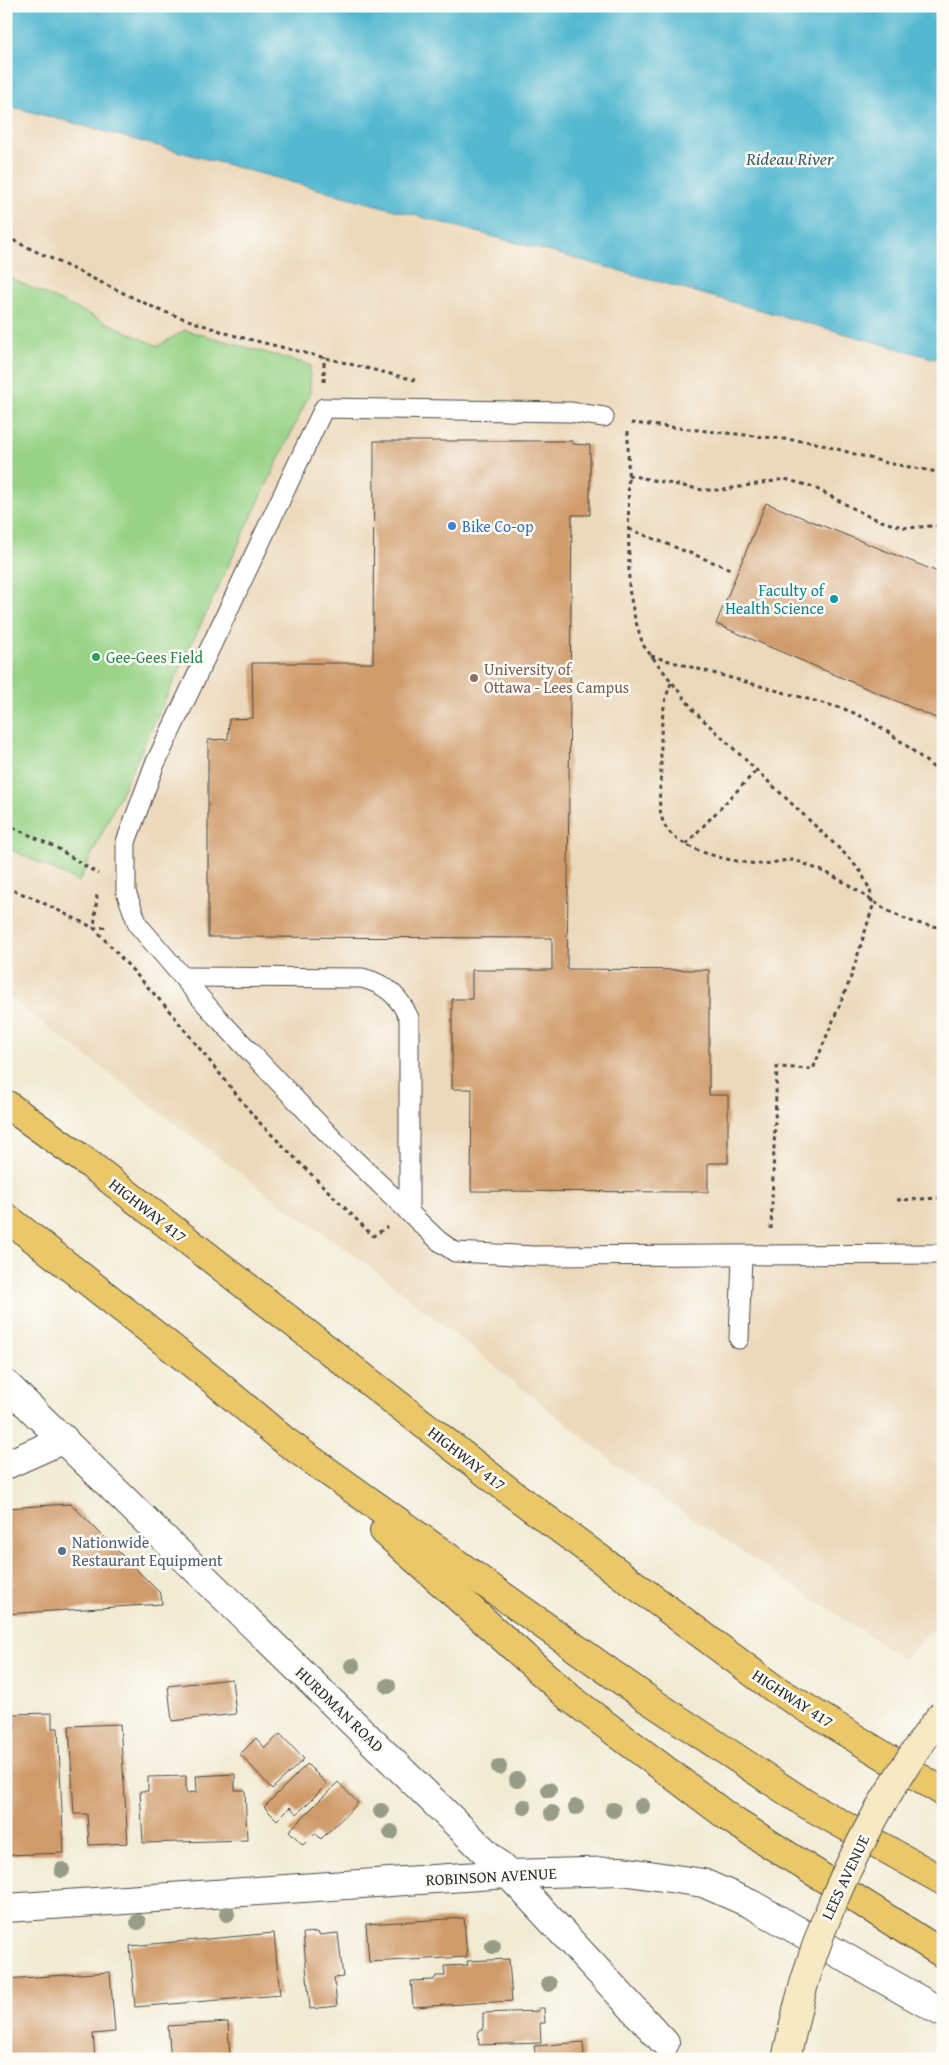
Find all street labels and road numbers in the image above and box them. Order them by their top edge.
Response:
street label: HIGHWAY 417 [104,1172,192,1248]
street label: HIGHWAY 417 [423,1420,511,1496]
street label: HURDMAN ROAD [290,1661,390,1758]
street label: HIGHWAY 417 [748,1663,839,1733]
street label: LEES AVENUE [815,1830,875,1924]
street label: ROBINSON AVENUE [425,1861,557,1891]

